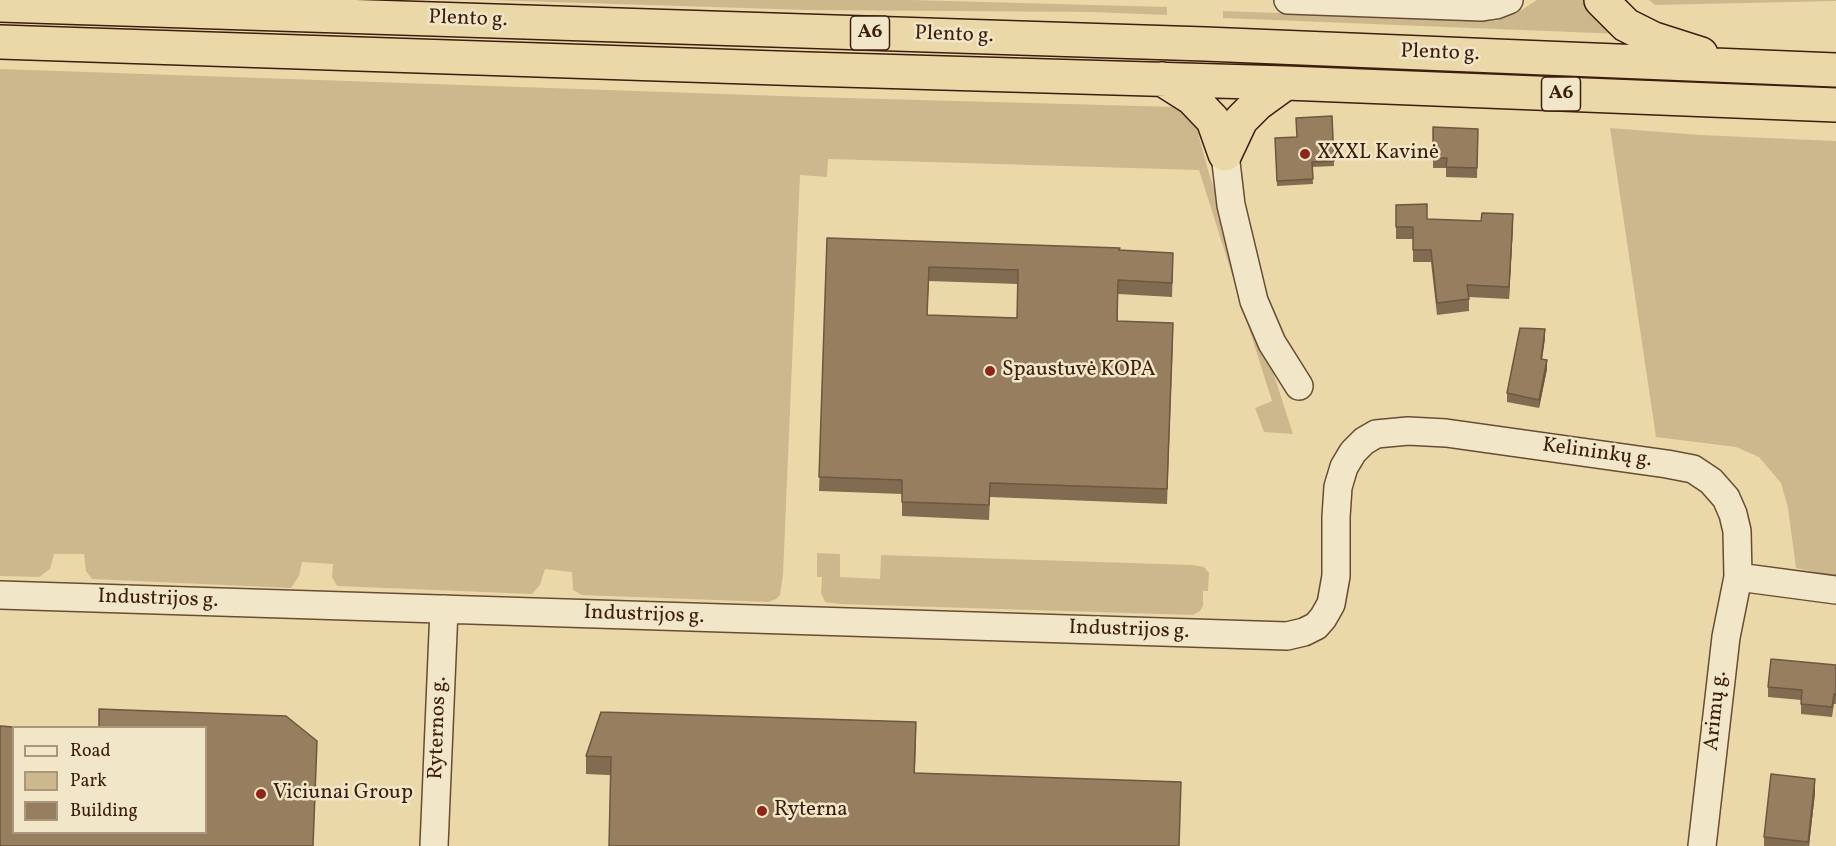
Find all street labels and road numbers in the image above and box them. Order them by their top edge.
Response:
street label: Plento g. [428,6,508,34]
road number: A6 [850,16,890,50]
street label: Plento g. [914,22,994,50]
street label: Plento g. [1400,40,1480,68]
road number: A6 [1542,77,1580,111]
street label: Kelininkų g. [1541,434,1653,474]
street label: Industrijos g. [97,585,219,615]
street label: Industrijos g. [583,601,705,631]
street label: Industrijos g. [1068,616,1190,646]
street label: Arimų g. [1700,670,1734,752]
street label: Ryternos g. [425,676,453,780]

